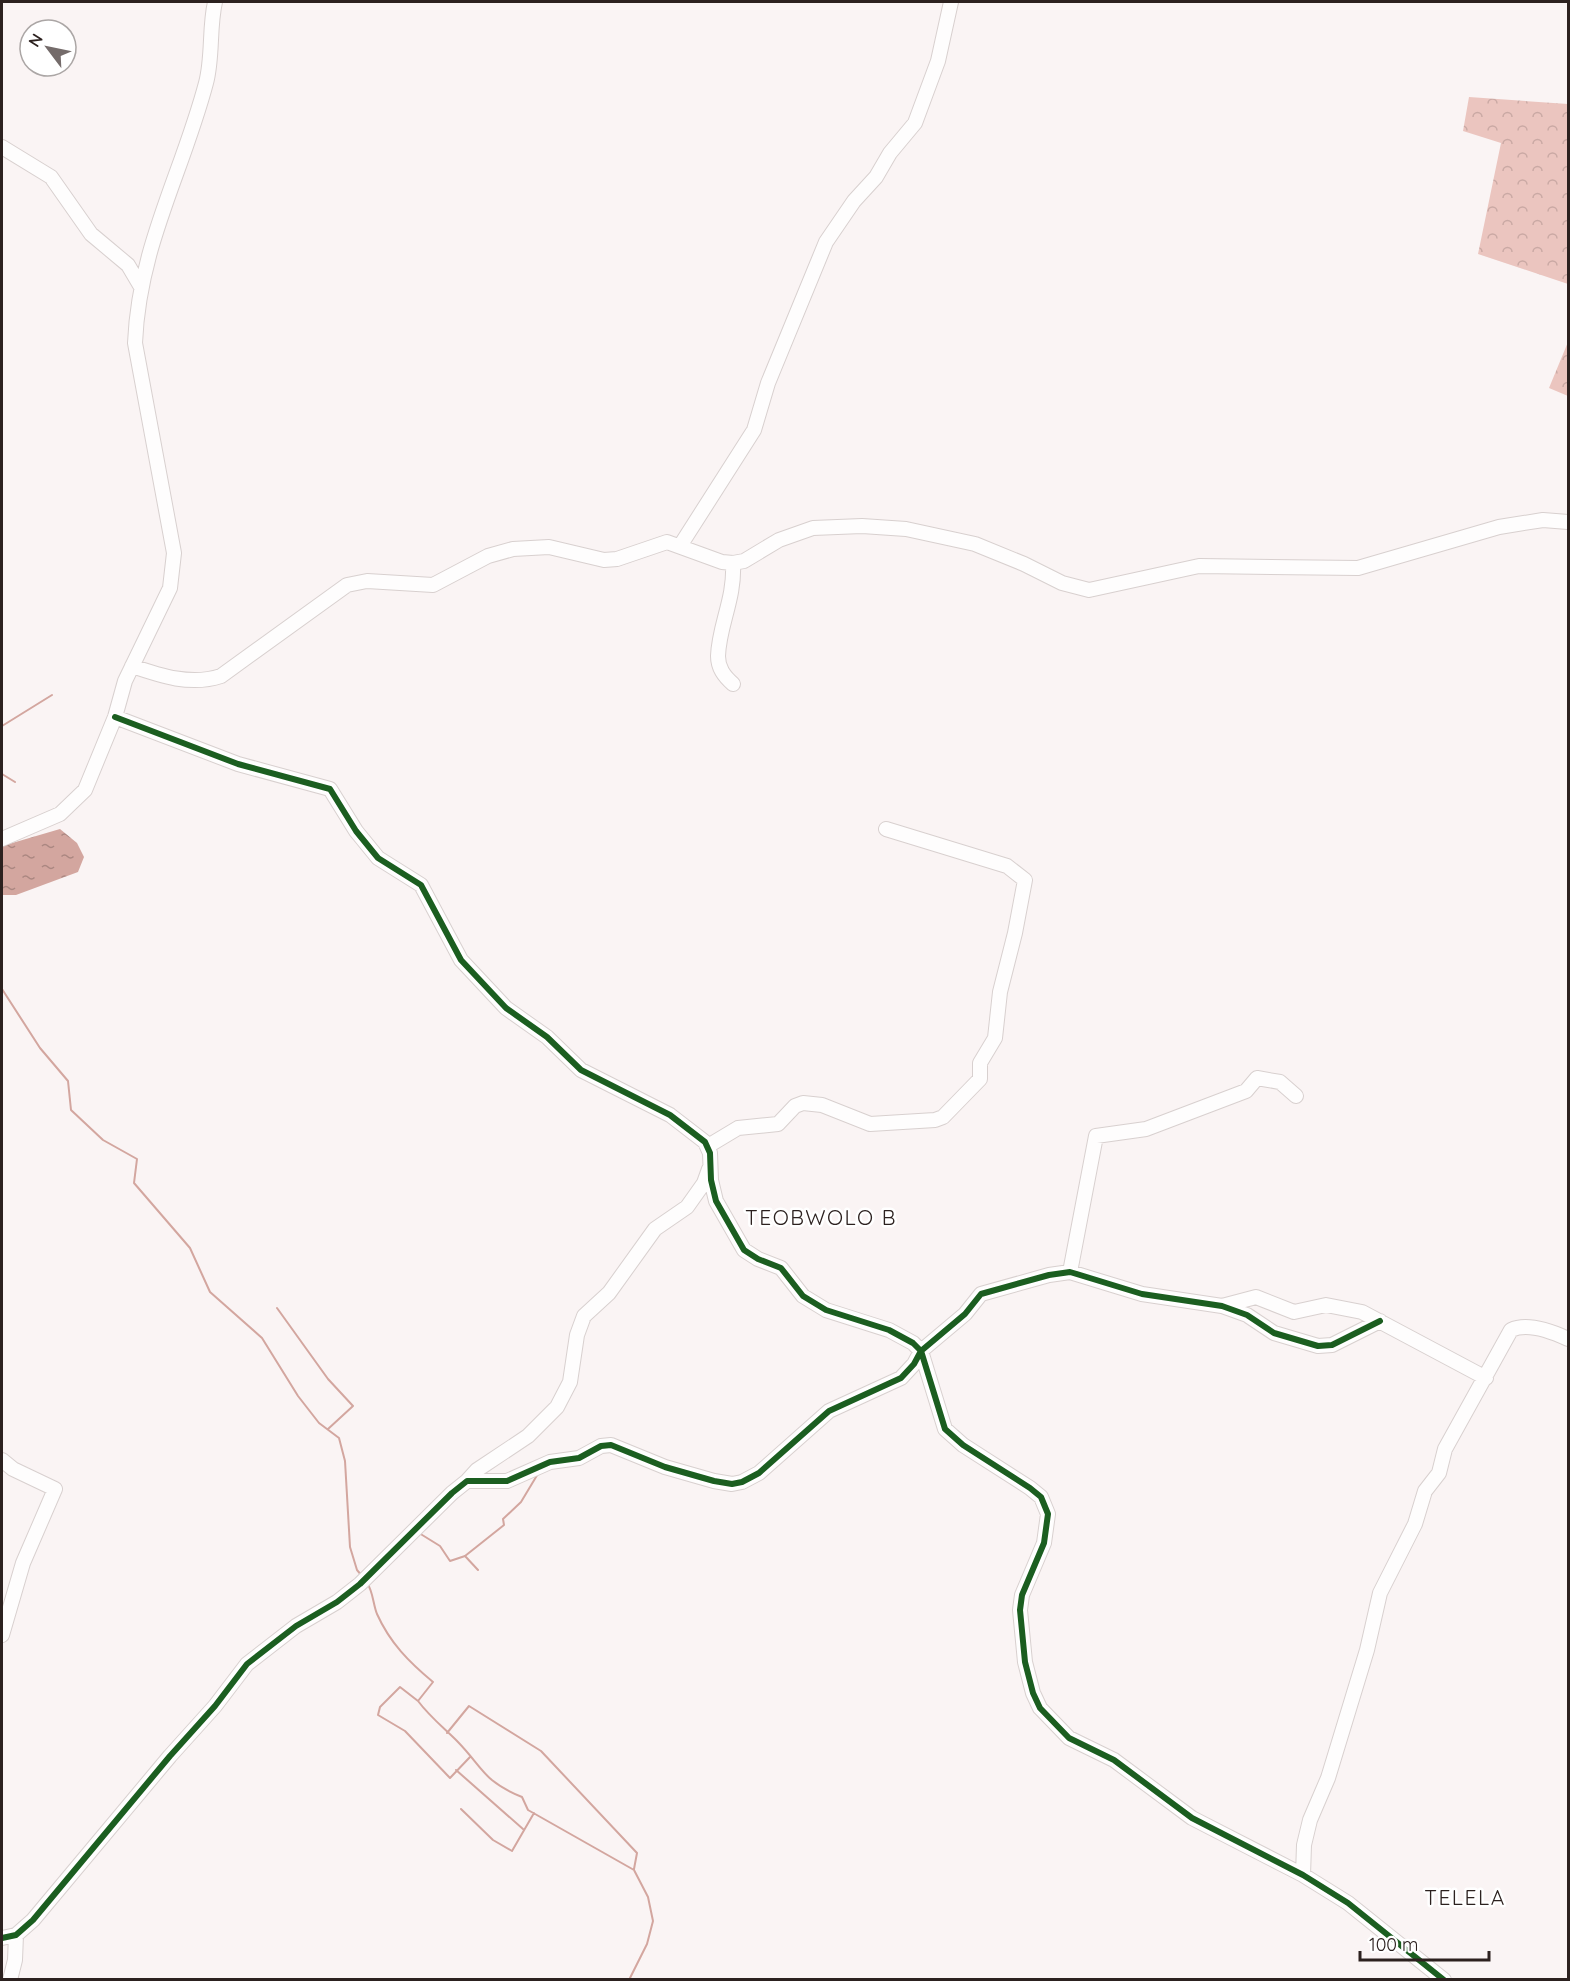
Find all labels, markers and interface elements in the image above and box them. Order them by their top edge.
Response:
north arrow [18,18,78,78]
text: N [24,30,47,50]
district label: TEOBWOLO B [745,1204,897,1230]
district label: TELELA [1424,1884,1506,1910]
scale bar [1360,1924,1489,1962]
text: 100 m [1369,1933,1418,1956]

